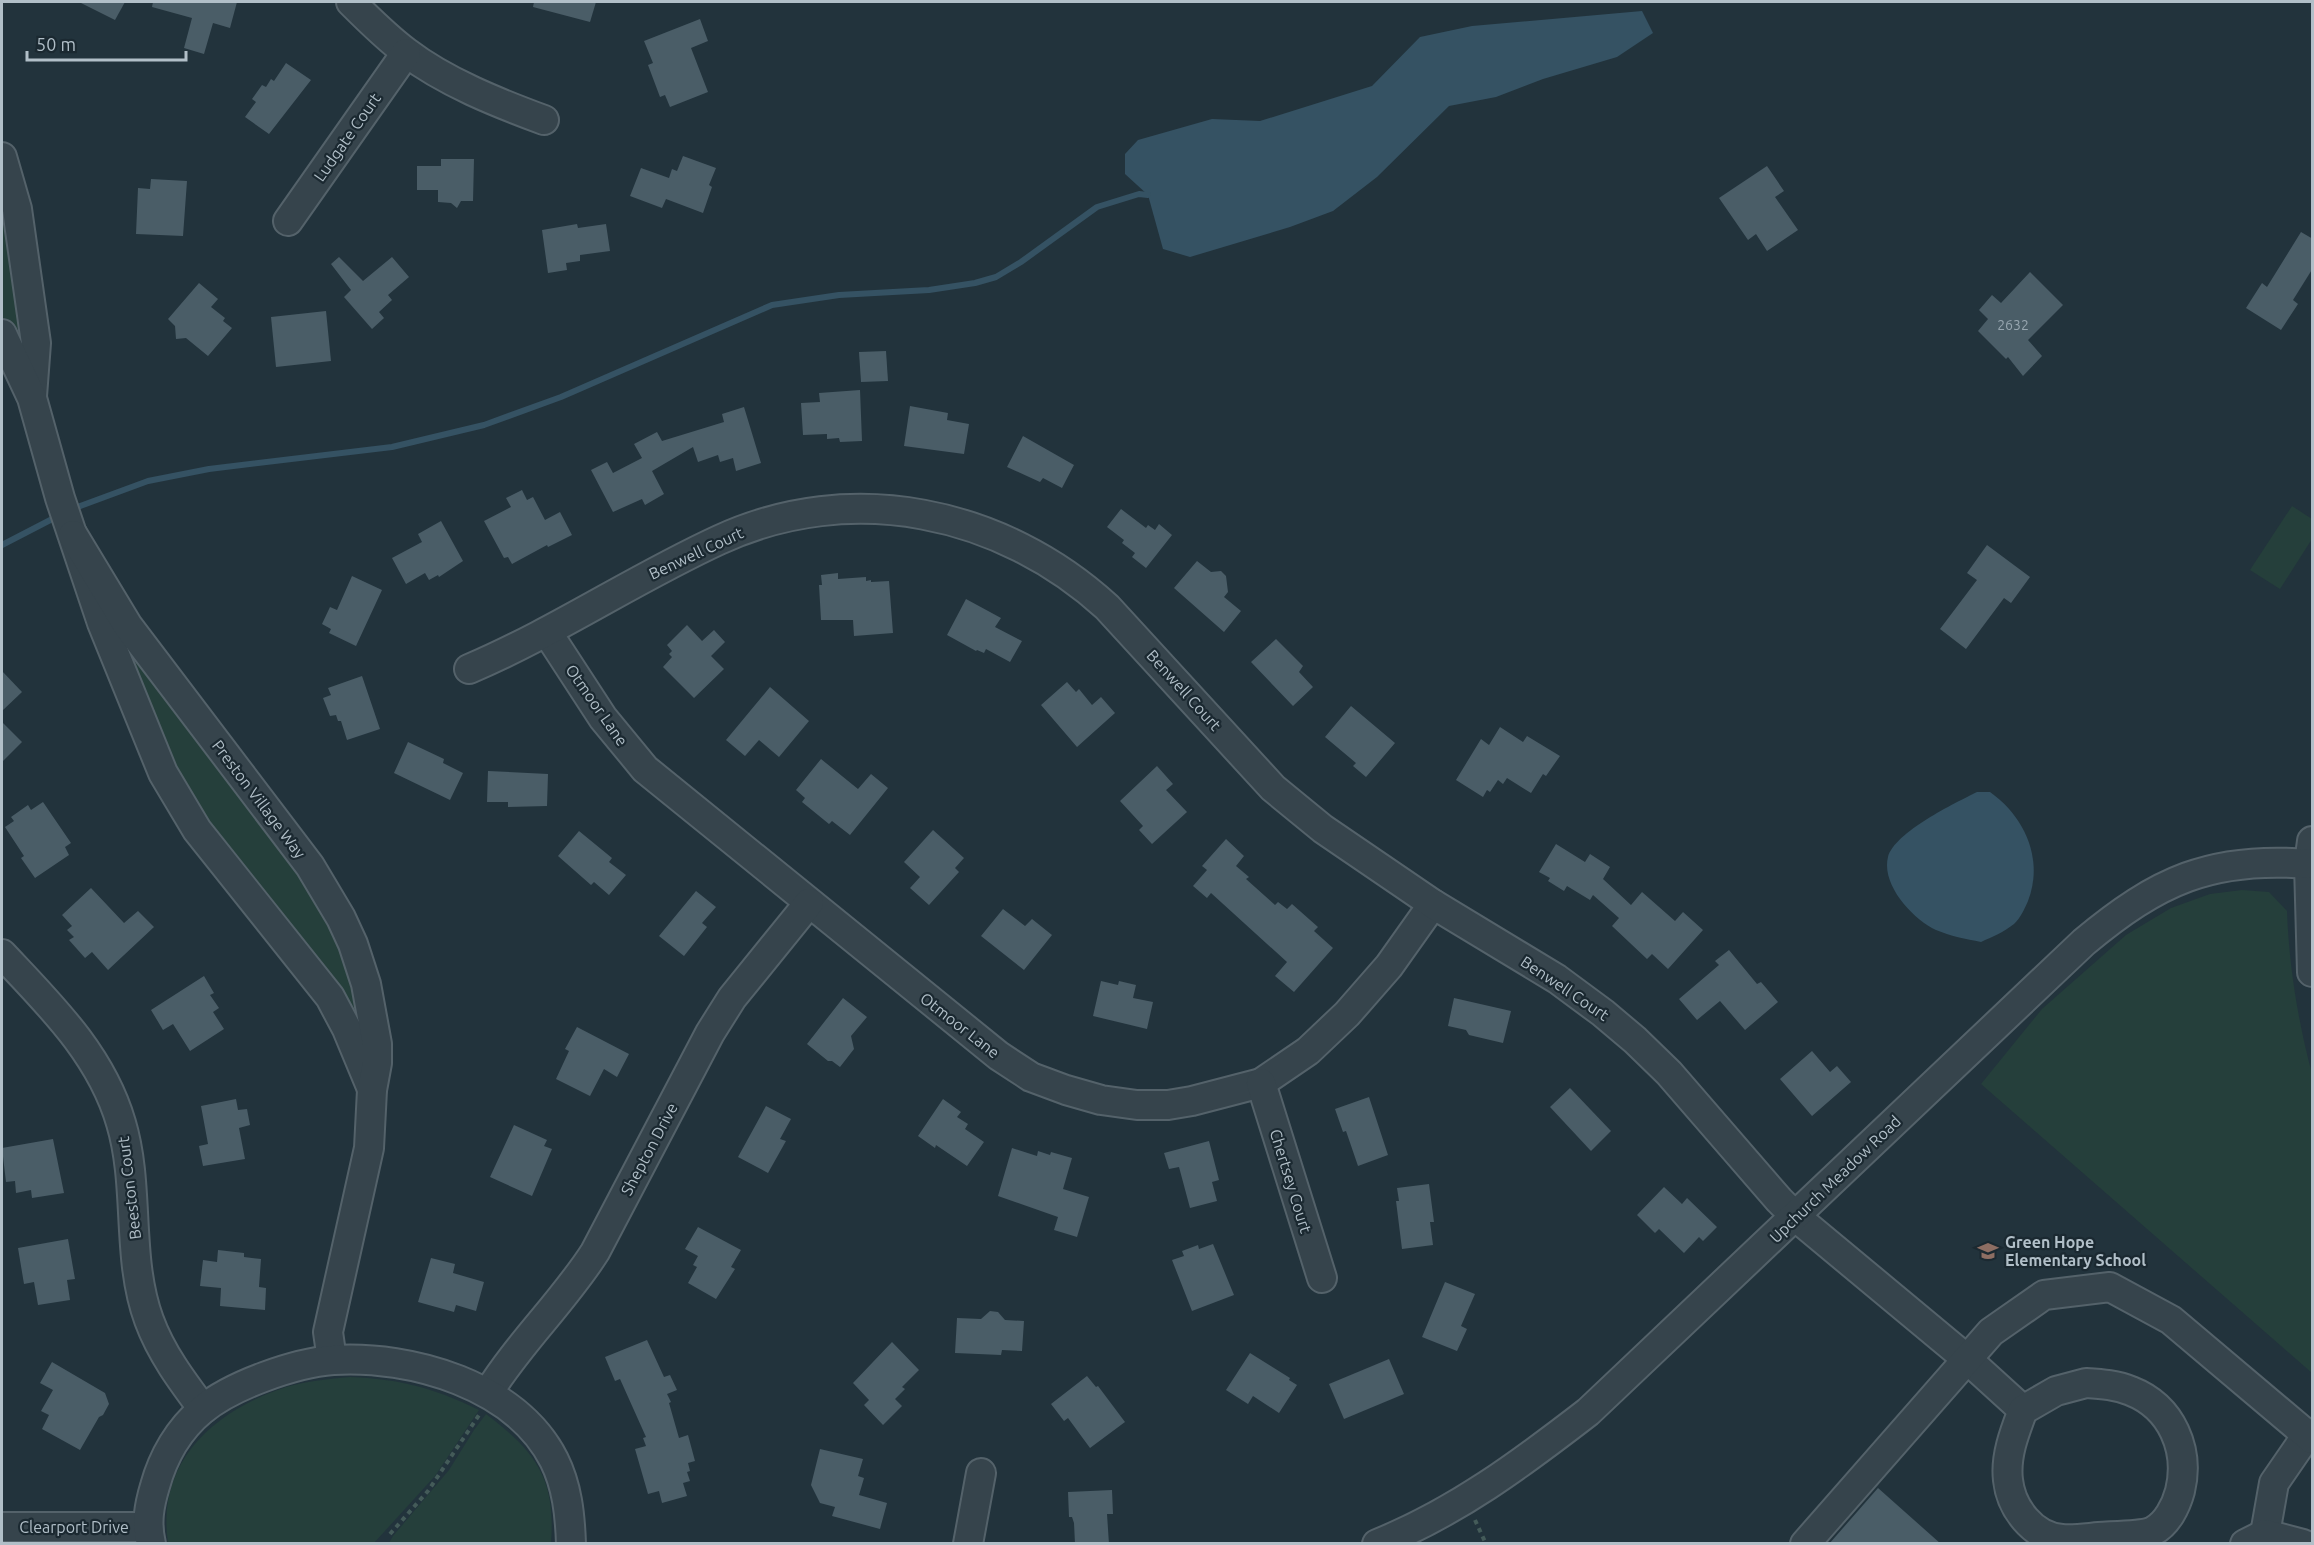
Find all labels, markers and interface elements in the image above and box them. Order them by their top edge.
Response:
scale bar [27,24,186,62]
text: 50 m [36,34,76,54]
street label: Ludgate Court [310,89,384,185]
house number: 2632 [1997,317,2029,333]
street label: Benwell Court [646,523,747,583]
street label: Benwell Court [1143,646,1225,734]
street label: Otmoor Lane [562,661,632,749]
street label: Preston Village Way [209,736,309,862]
street label: Benwell Court [1518,952,1613,1024]
street label: Otmoor Lane [917,989,1003,1061]
street label: Shepton Drive [617,1100,681,1198]
street label: Upchurch Meadow Road [1766,1112,1904,1246]
street label: Chertsey Court [1267,1127,1316,1236]
street label: Beeston Court [114,1135,144,1241]
place label: Green Hope Elementary School [2005,1233,2146,1269]
school or university icon: Green Hope Elementary School [1976,1239,2000,1263]
street label: Clearport Drive [19,1518,129,1536]

